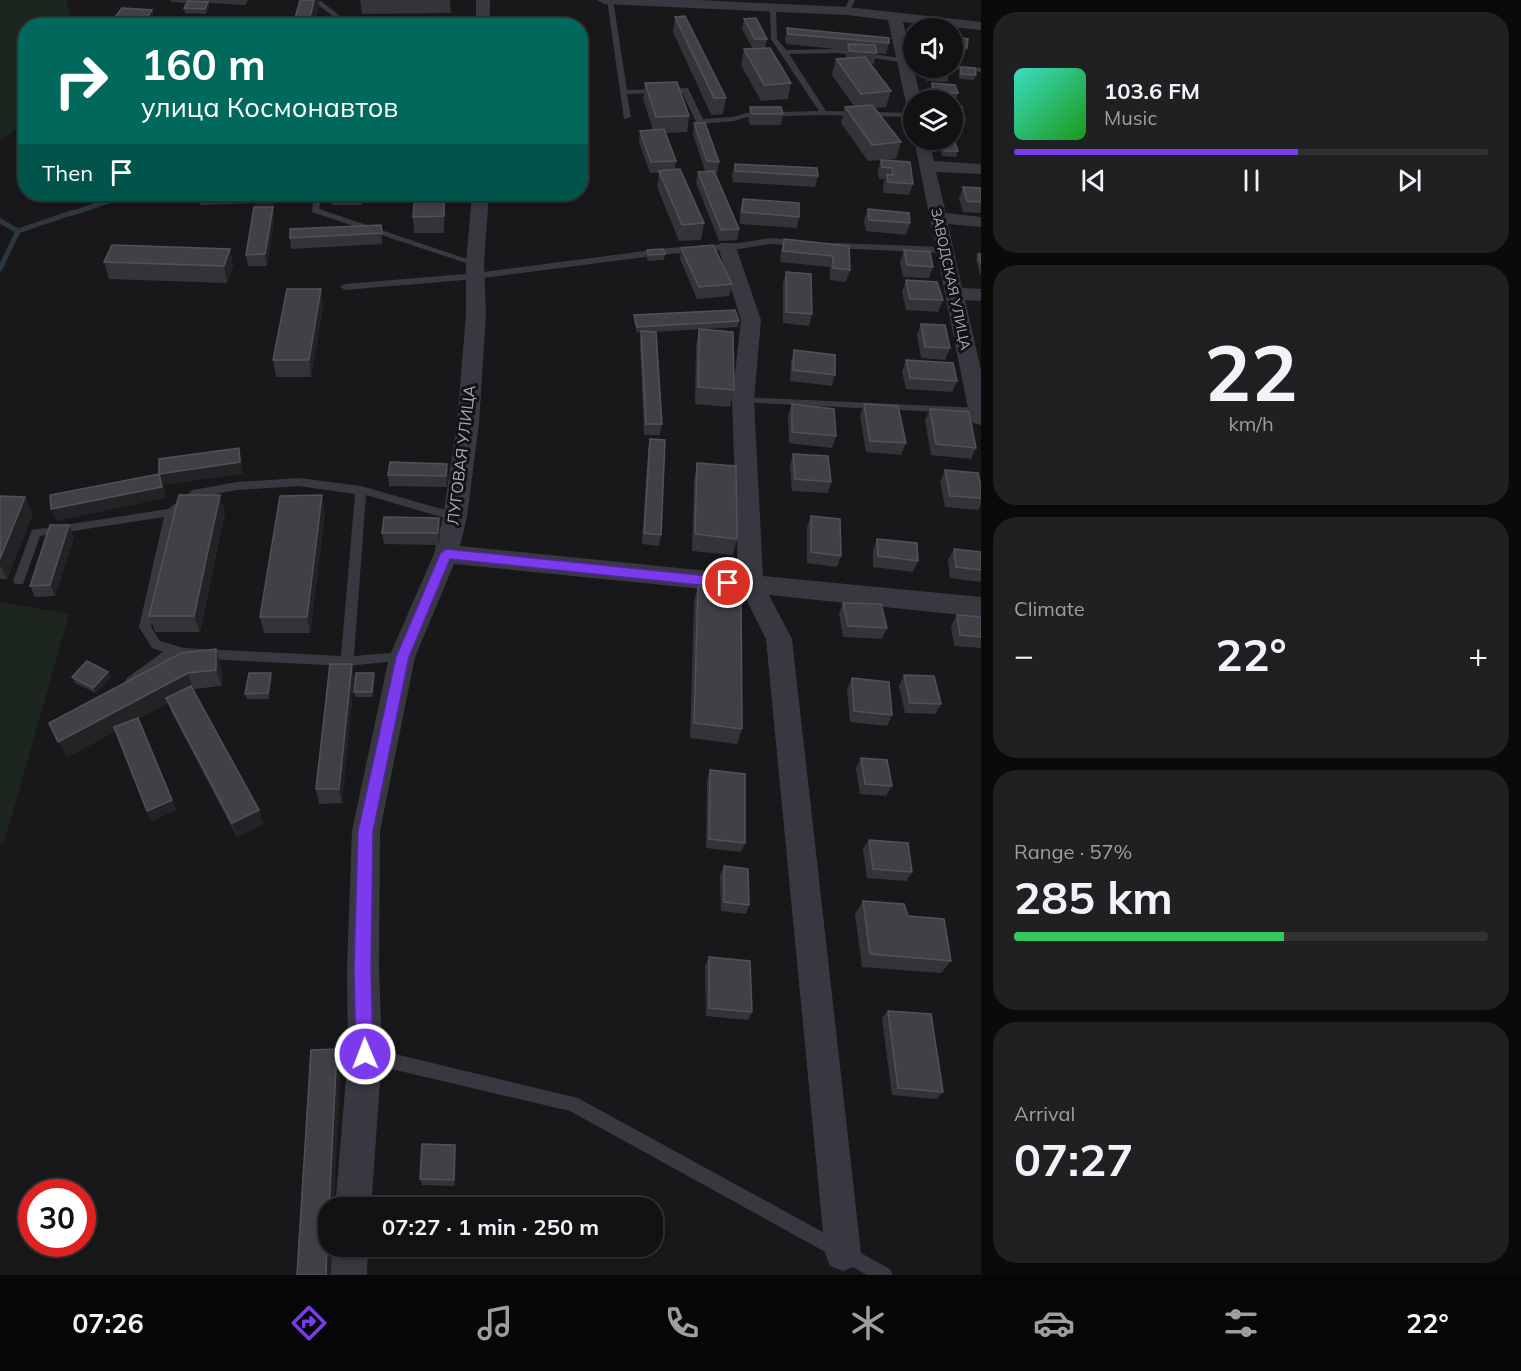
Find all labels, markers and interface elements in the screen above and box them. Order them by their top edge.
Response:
map controls [903,18,963,150]
button: sound [903,18,963,78]
text: 160 m [141,38,266,91]
icon: right [42,42,120,120]
text: 103.6 FM [1104,77,1200,105]
text: улица Космонавтов [141,90,398,124]
button: layers [903,90,963,150]
text: Music [1104,105,1157,130]
icon: arrive [105,156,138,189]
text: Then [42,159,93,187]
icon: previous [1077,164,1110,197]
icon: pause [1235,164,1268,197]
icon: next [1393,164,1426,197]
street label: ЗАВОДСКАЯ УЛИЦА [927,206,975,352]
text: 22 [1204,323,1298,421]
street label: ЛУГОВАЯ УЛИЦА [442,384,480,526]
text: km/h [1228,411,1274,436]
pin [702,557,753,608]
icon: arrive [711,566,744,599]
text: Climate [1014,596,1085,621]
text: 22° [1215,626,1287,682]
text: − [1014,634,1034,675]
text: + [1468,634,1488,675]
text: Range · 57% [1014,839,1132,864]
text: 285 km [1014,869,1173,925]
position arrow [333,1022,397,1086]
text: Arrival [1014,1101,1075,1126]
text: 07:27 [1014,1131,1133,1187]
speed limit sign: 30 [18,1179,96,1257]
text: 07:27 · 1 min · 250 m [382,1213,599,1241]
icon: directions [288,1302,330,1344]
icon: music [474,1302,516,1344]
icon: phone [661,1302,703,1344]
icon: climate [847,1302,889,1344]
icon: car [1033,1302,1075,1344]
icon: filters [1220,1302,1262,1344]
text: 07:26 [72,1306,144,1340]
text: 22° [1406,1306,1449,1340]

